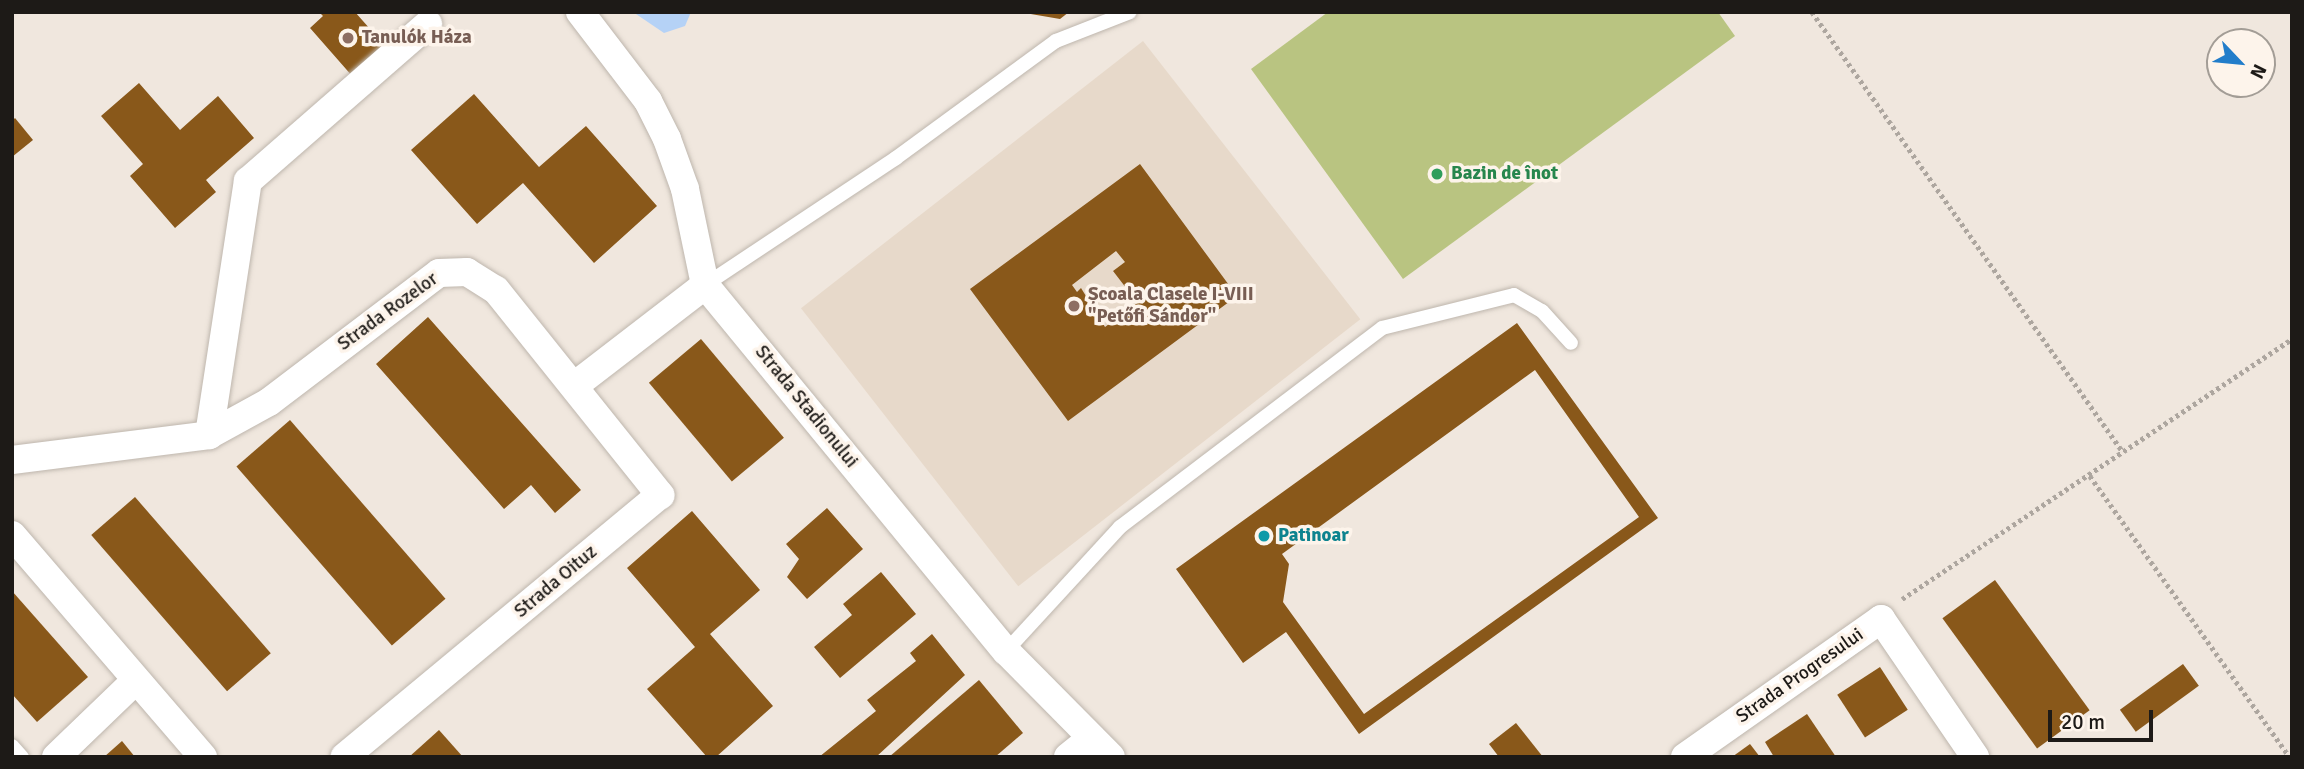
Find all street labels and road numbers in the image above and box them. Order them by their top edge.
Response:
street label: Strada Rozelor [333,268,443,356]
street label: Strada Stadionului [750,341,862,473]
street label: Strada Oituz [510,541,602,623]
street label: Strada Progresului [1732,624,1868,728]

